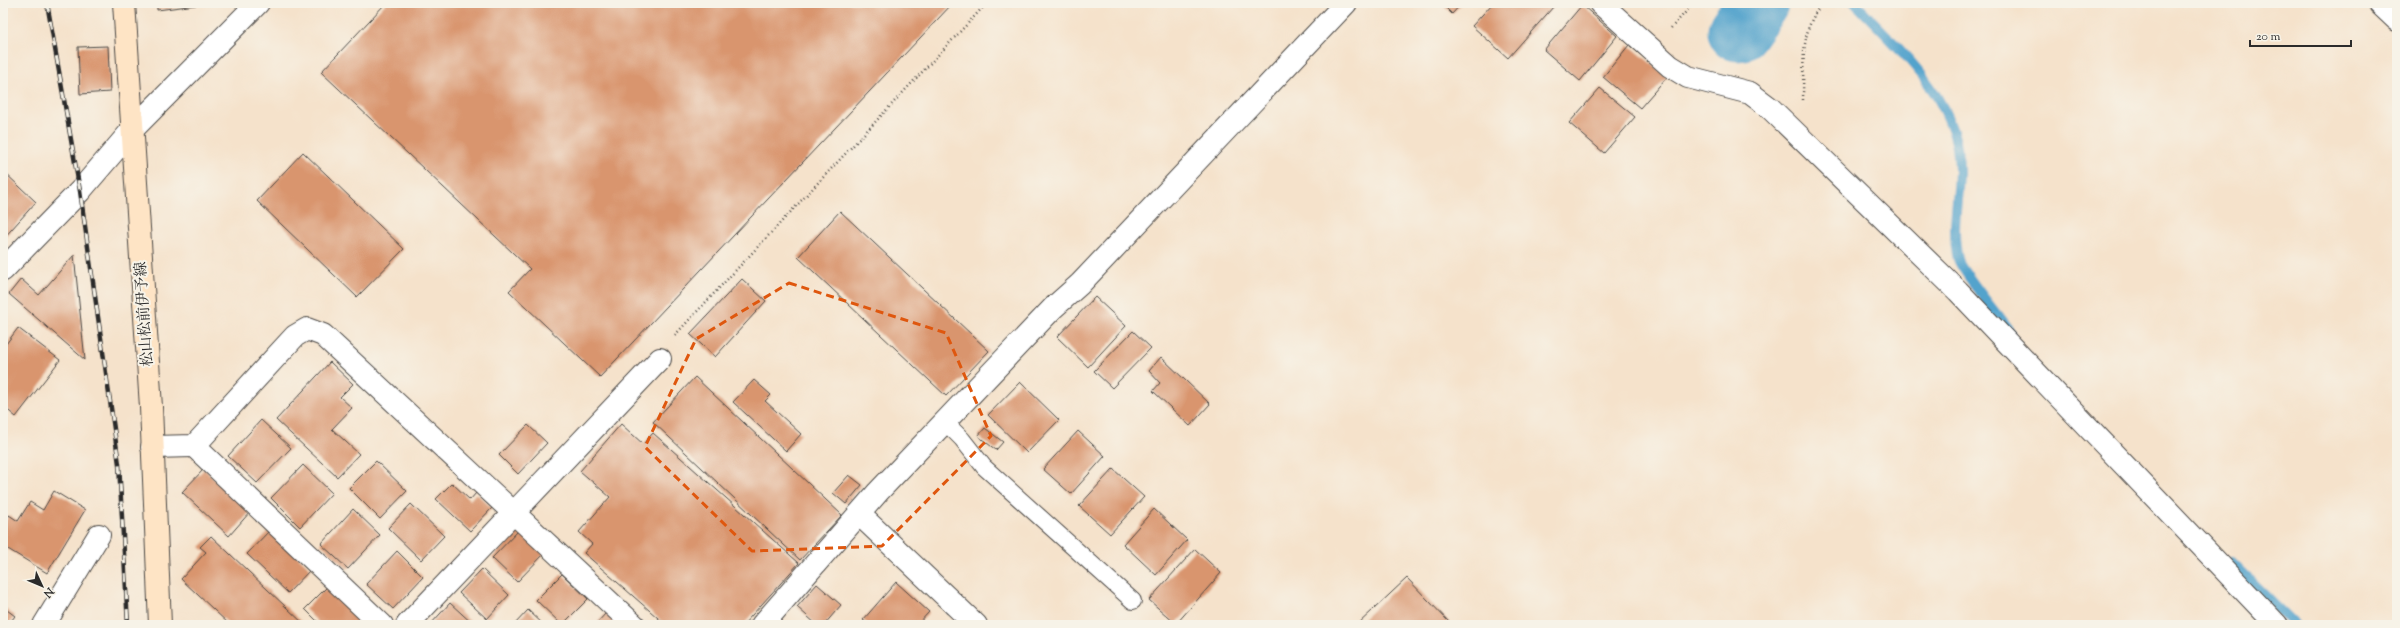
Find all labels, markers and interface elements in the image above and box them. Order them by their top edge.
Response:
scale bar [2250,22,2351,48]
text: 20 m [2256,28,2281,46]
street label: 松山松前伊予線 [131,261,159,367]
north arrow [22,566,62,606]
text: N [40,583,58,601]

